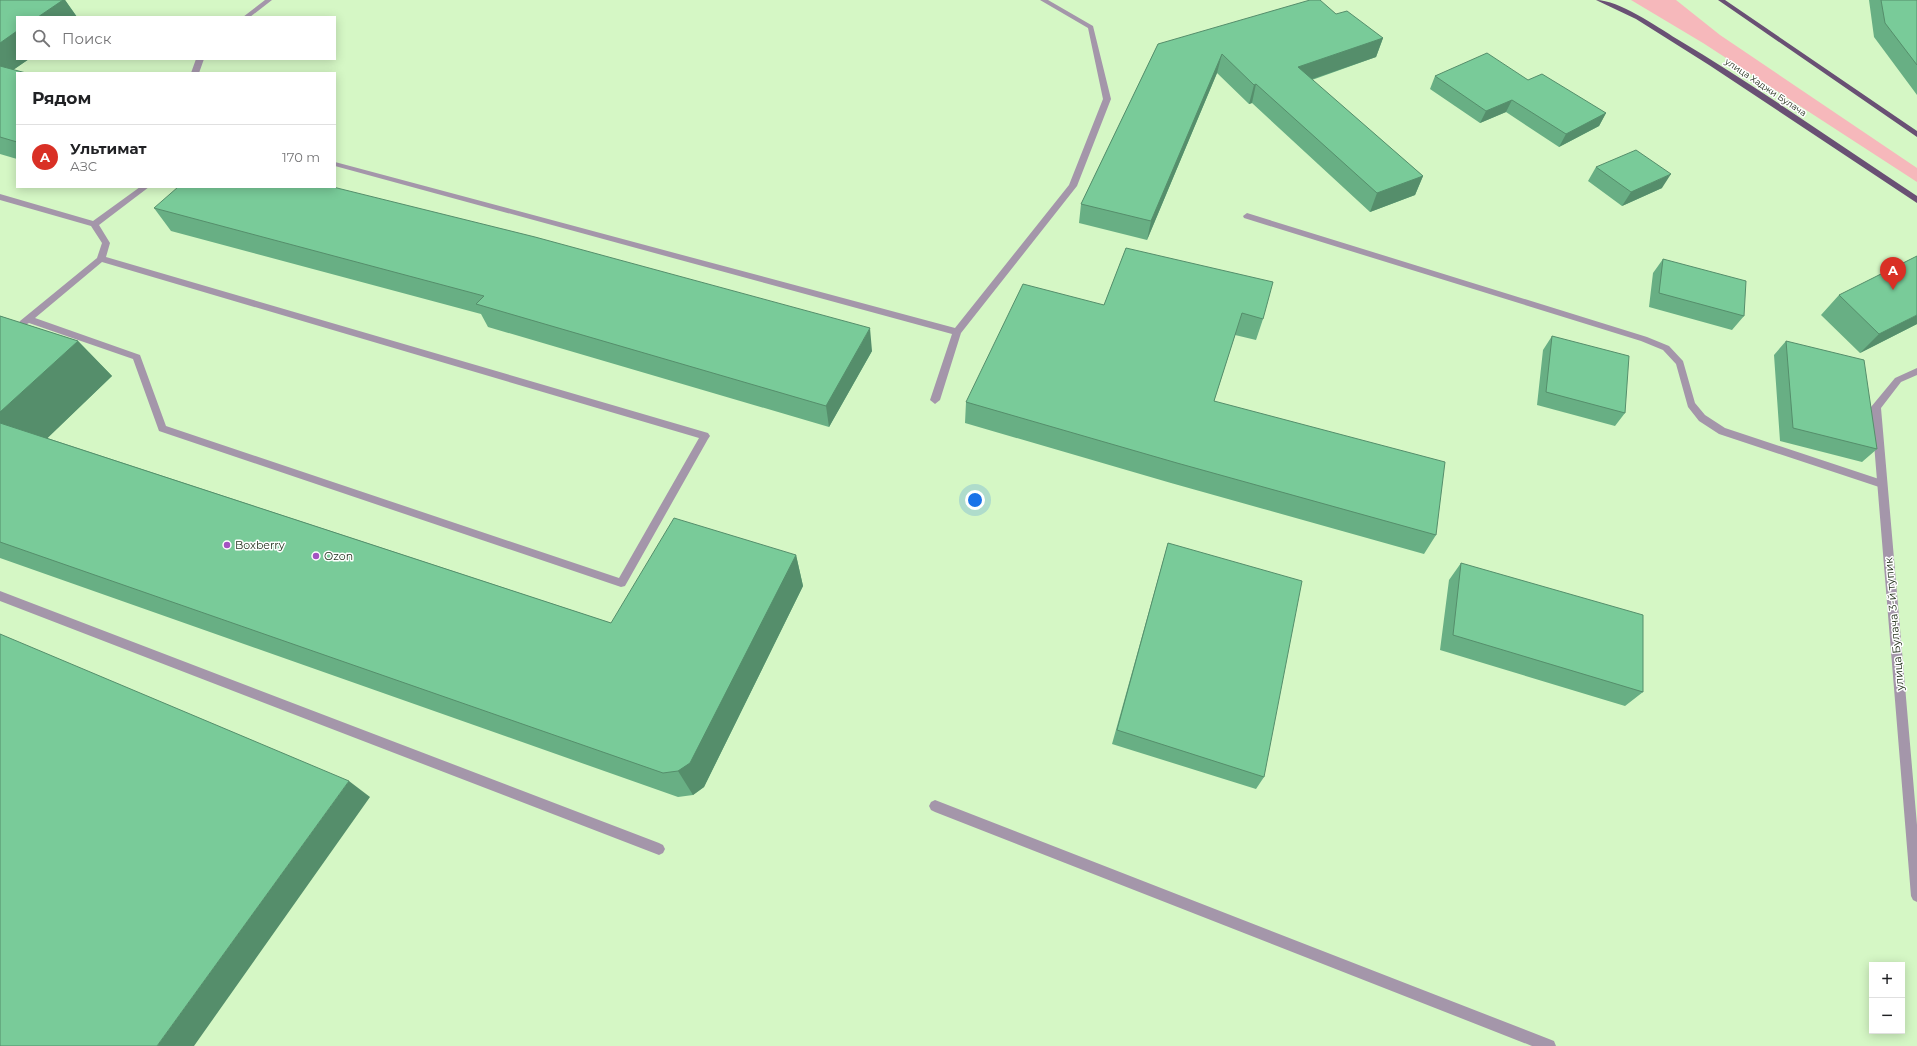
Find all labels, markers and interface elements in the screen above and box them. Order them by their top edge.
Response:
search box [16,16,336,60]
icon: search [30,27,52,49]
text: Поиск [62,29,111,48]
street label: улица Хаджи Булача [1722,55,1809,118]
text: Рядом [32,88,91,108]
text: Ультимат [70,139,147,158]
text: A [40,149,50,165]
text: 170 m [282,149,320,165]
text: АЗС [70,158,97,174]
pin: A [1880,257,1906,290]
your location [965,490,985,510]
place label: Boxberry [235,538,285,552]
marker: Boxberry [222,540,232,550]
place label: Ozon [324,549,353,563]
marker: Ozon [311,551,321,561]
street label: улица Булача 3-й тупик [1881,556,1907,692]
map controls [1869,962,1905,1034]
button: + [1869,962,1905,998]
button: − [1869,998,1905,1034]

